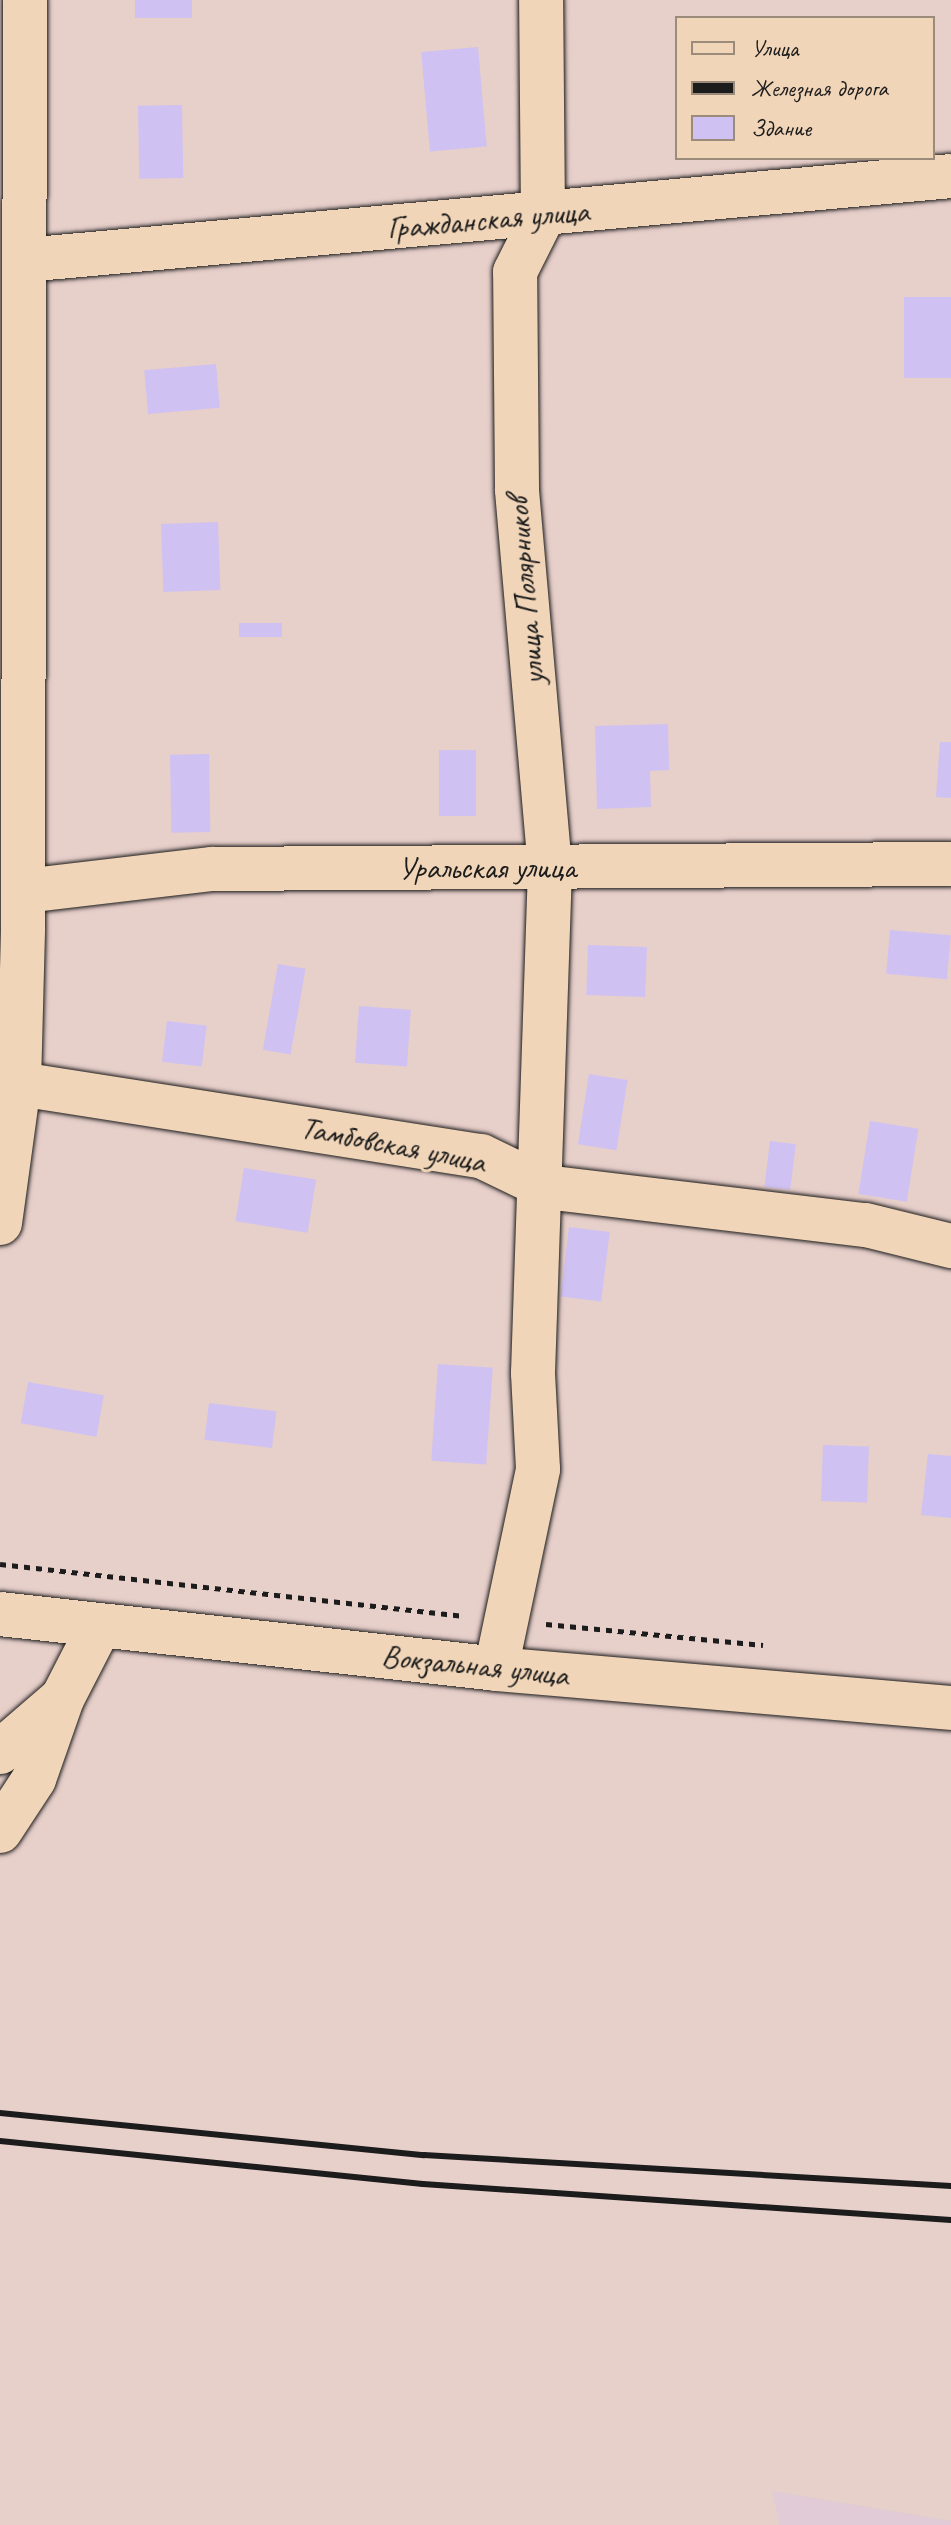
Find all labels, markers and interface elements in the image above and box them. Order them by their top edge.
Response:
legend [675,16,935,160]
text: Улица [751,33,799,63]
text: Железная дорога [751,73,888,103]
text: Здание [751,113,811,143]
street label: Гражданская улица [385,192,591,248]
street label: улица Полярников [499,495,553,687]
street label: Уральская улица [398,849,576,887]
street label: Тамбовская улица [296,1108,490,1182]
street label: Вокзальная улица [379,1637,571,1695]

